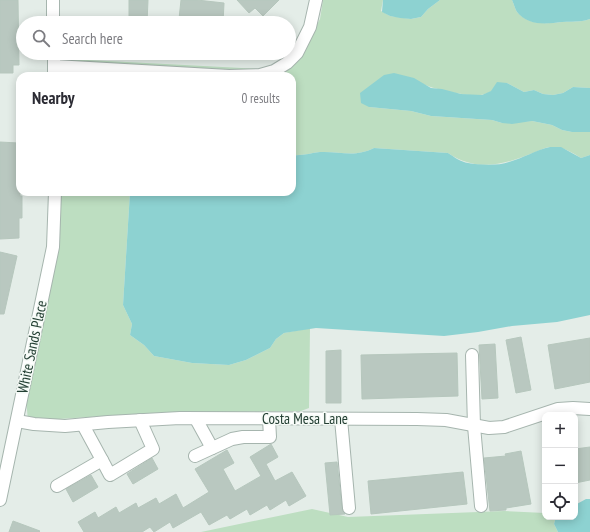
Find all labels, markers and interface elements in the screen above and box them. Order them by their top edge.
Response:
search box [16,16,296,60]
icon: search [30,27,52,49]
text: Search here [62,29,123,48]
text: Nearby [32,87,75,109]
text: 0 results [241,90,280,107]
street label: White Sands Place [12,299,51,395]
street label: Costa Mesa Lane [262,409,348,428]
map controls [542,412,578,520]
button: + [542,412,578,448]
button: − [542,448,578,484]
button: locate [542,484,578,520]

